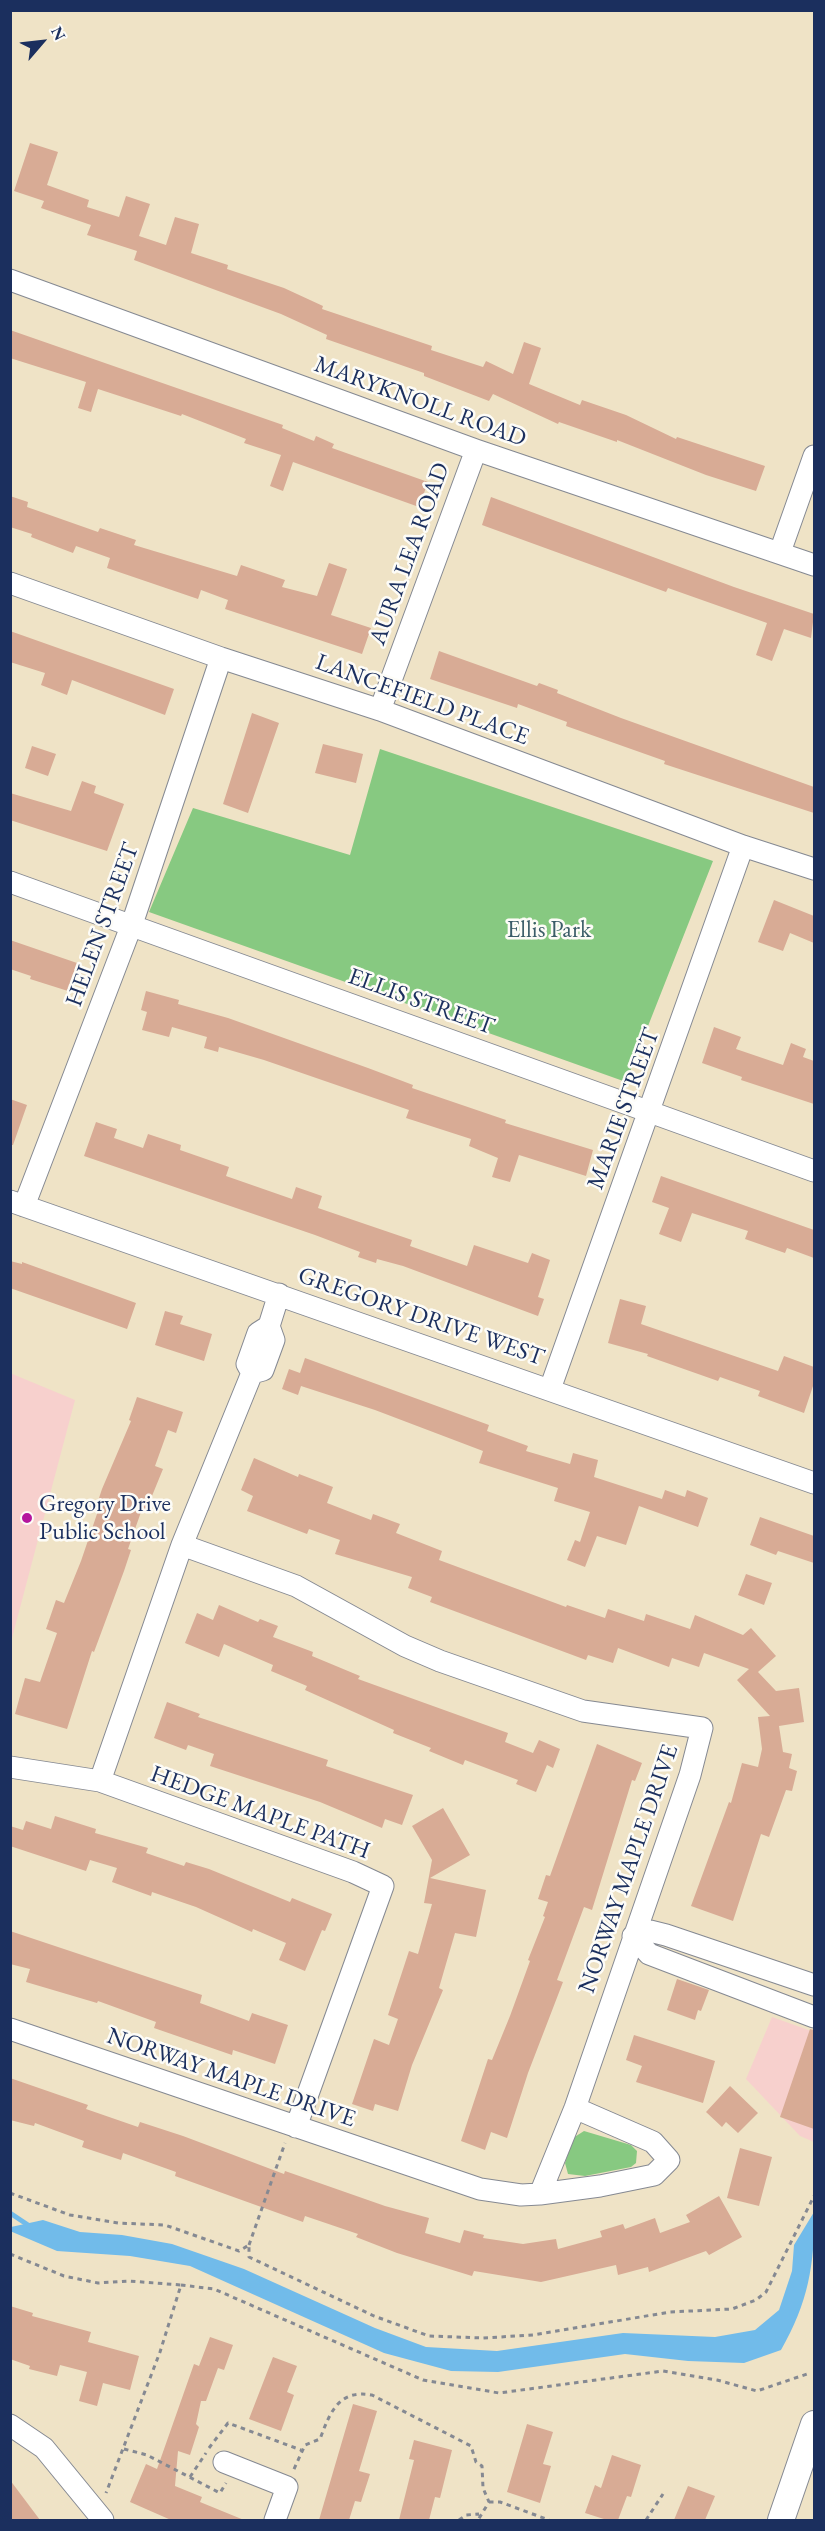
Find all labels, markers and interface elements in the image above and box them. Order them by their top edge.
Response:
north arrow [12,12,72,72]
text: N [46,23,71,44]
street label: MARYKNOLL ROAD [310,350,530,454]
street label: AURA LEA ROAD [364,459,456,649]
street label: LANCEFIELD PLACE [311,648,533,752]
street label: HELEN STREET [60,839,146,1011]
park label: Ellis Park [507,916,591,944]
street label: ELLIS STREET [344,962,498,1042]
street label: MARIE STREET [582,1025,666,1193]
street label: GREGORY DRIVE WEST [294,1261,548,1373]
place label: Gregory Drive Public School [39,1490,171,1546]
marker: Gregory Drive Public School [20,1511,34,1525]
street label: NORWAY MAPLE DRIVE [573,1741,685,1997]
street label: HEDGE MAPLE PATH [146,1760,374,1866]
street label: NORWAY MAPLE DRIVE [103,2022,359,2134]

